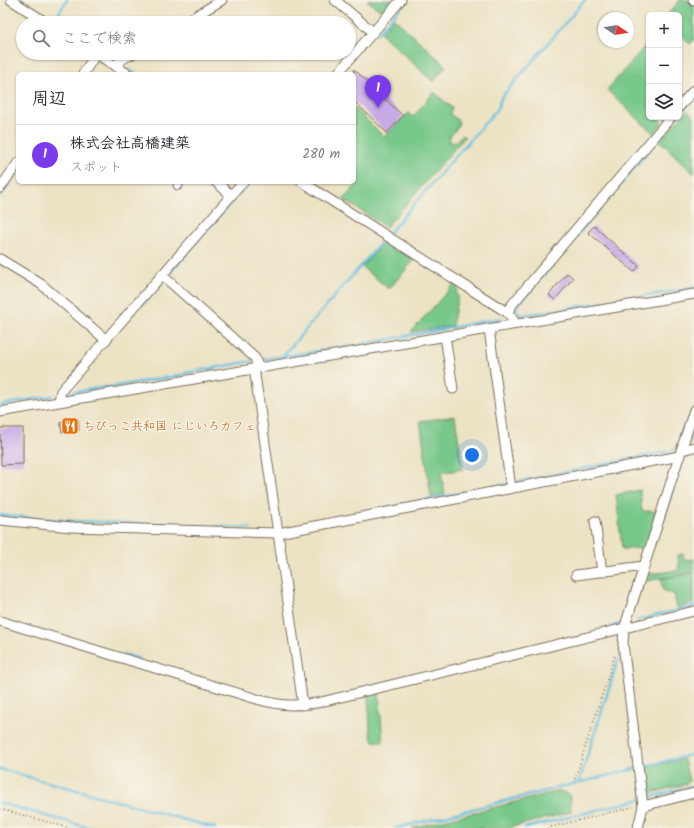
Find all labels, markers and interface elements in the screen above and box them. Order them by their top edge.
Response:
north arrow [598,12,634,48]
map controls [646,12,682,120]
button: + [646,12,682,48]
search box [16,16,356,60]
icon: search [30,27,52,49]
text: ここで検索 [62,27,137,51]
button: − [646,48,682,84]
pin: 1 [365,75,391,108]
button: layers [646,84,682,120]
text: 周辺 [32,86,66,113]
text: 株式会社高橋建築 [70,132,190,156]
text: 1 [43,144,47,165]
text: 280 m [303,144,340,165]
text: スポット [70,157,122,178]
restaurant icon: ちびっこ共和国 にじいろカフェ [60,416,80,436]
place label: ちびっこ共和国 にじいろカフェ [83,417,256,436]
your location [462,445,482,465]

